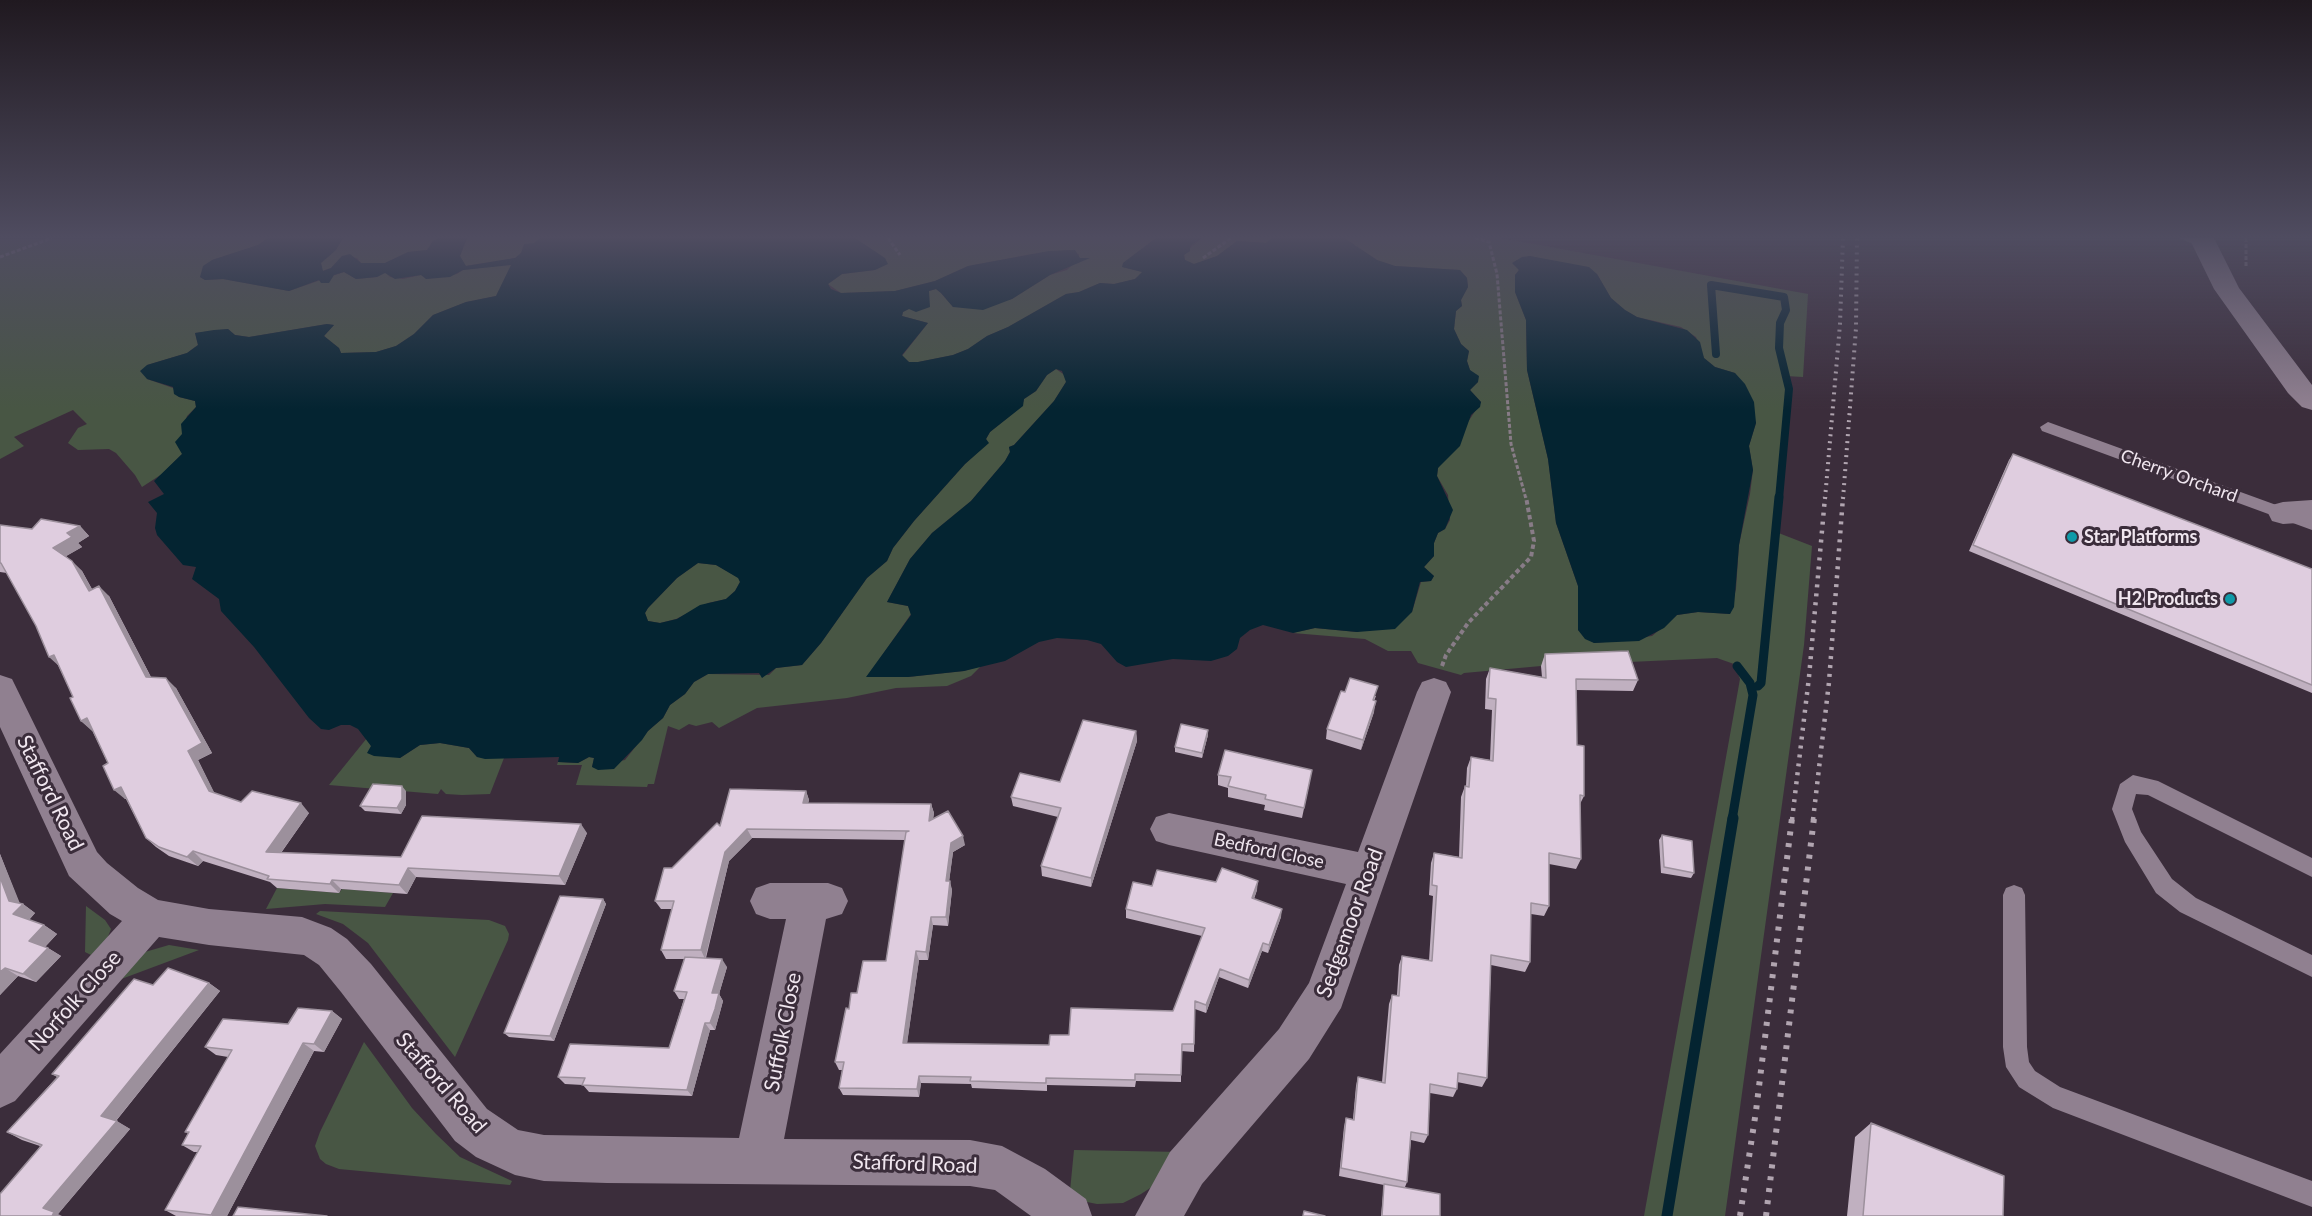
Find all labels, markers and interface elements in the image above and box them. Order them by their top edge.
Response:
street label: Cherry Orchard [2118,445,2240,507]
place label: Star Platforms [2084,526,2197,548]
marker: Star Platforms [2065,530,2079,544]
place label: H2 Products [2118,588,2218,610]
marker: H2 Products [2223,592,2237,606]
street label: Stafford Road [11,731,89,855]
street label: Bedford Close [1212,829,1326,873]
street label: Sedgemoor Road [1311,845,1389,1001]
street label: Norfolk Close [23,946,127,1056]
street label: Suffolk Close [759,970,807,1094]
street label: Stafford Road [390,1027,492,1139]
street label: Stafford Road [852,1149,978,1179]

